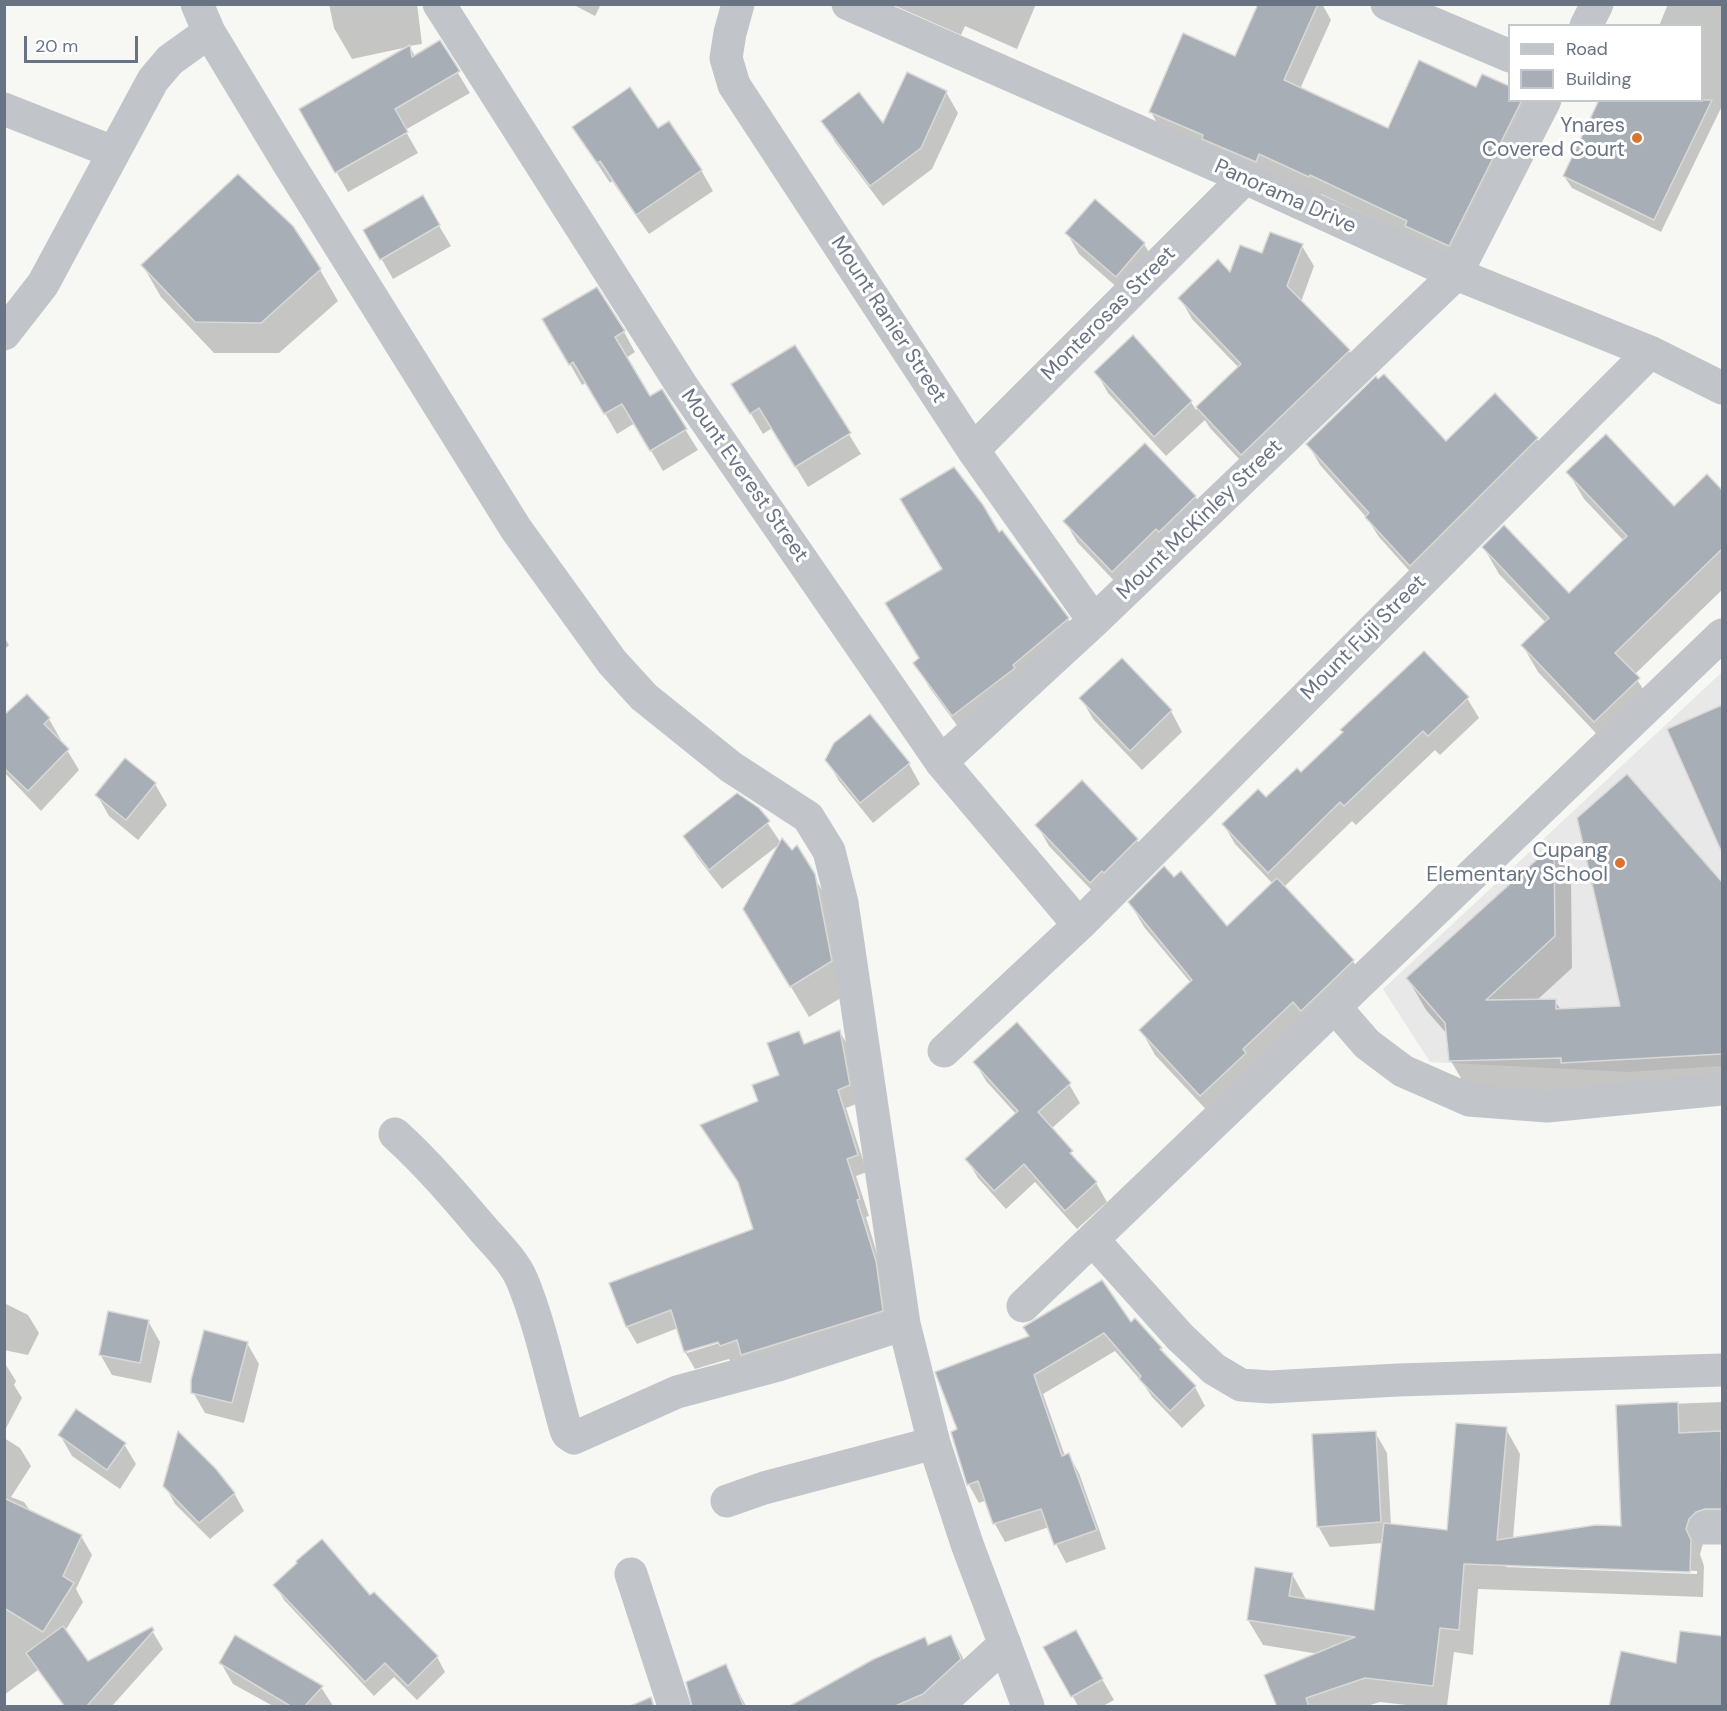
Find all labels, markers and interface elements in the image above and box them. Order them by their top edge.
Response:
scale bar [27,24,141,62]
legend [1508,24,1703,102]
text: 20 m [35,34,78,58]
text: Road [1566,37,1608,61]
text: Building [1566,67,1631,91]
place label: Ynares Covered Court [1482,113,1625,163]
marker: Ynares Covered Court [1630,131,1644,145]
street label: Panorama Drive [1210,155,1360,239]
street label: Mount Ranier Street [825,232,951,408]
street label: Monterosas Street [1037,242,1181,386]
street label: Mount Everest Street [675,385,813,567]
street label: Mount McKinley Street [1112,435,1288,605]
street label: Mount Fuji Street [1296,570,1432,706]
place label: Cupang Elementary School [1426,838,1608,888]
marker: Cupang Elementary School [1613,856,1627,870]

